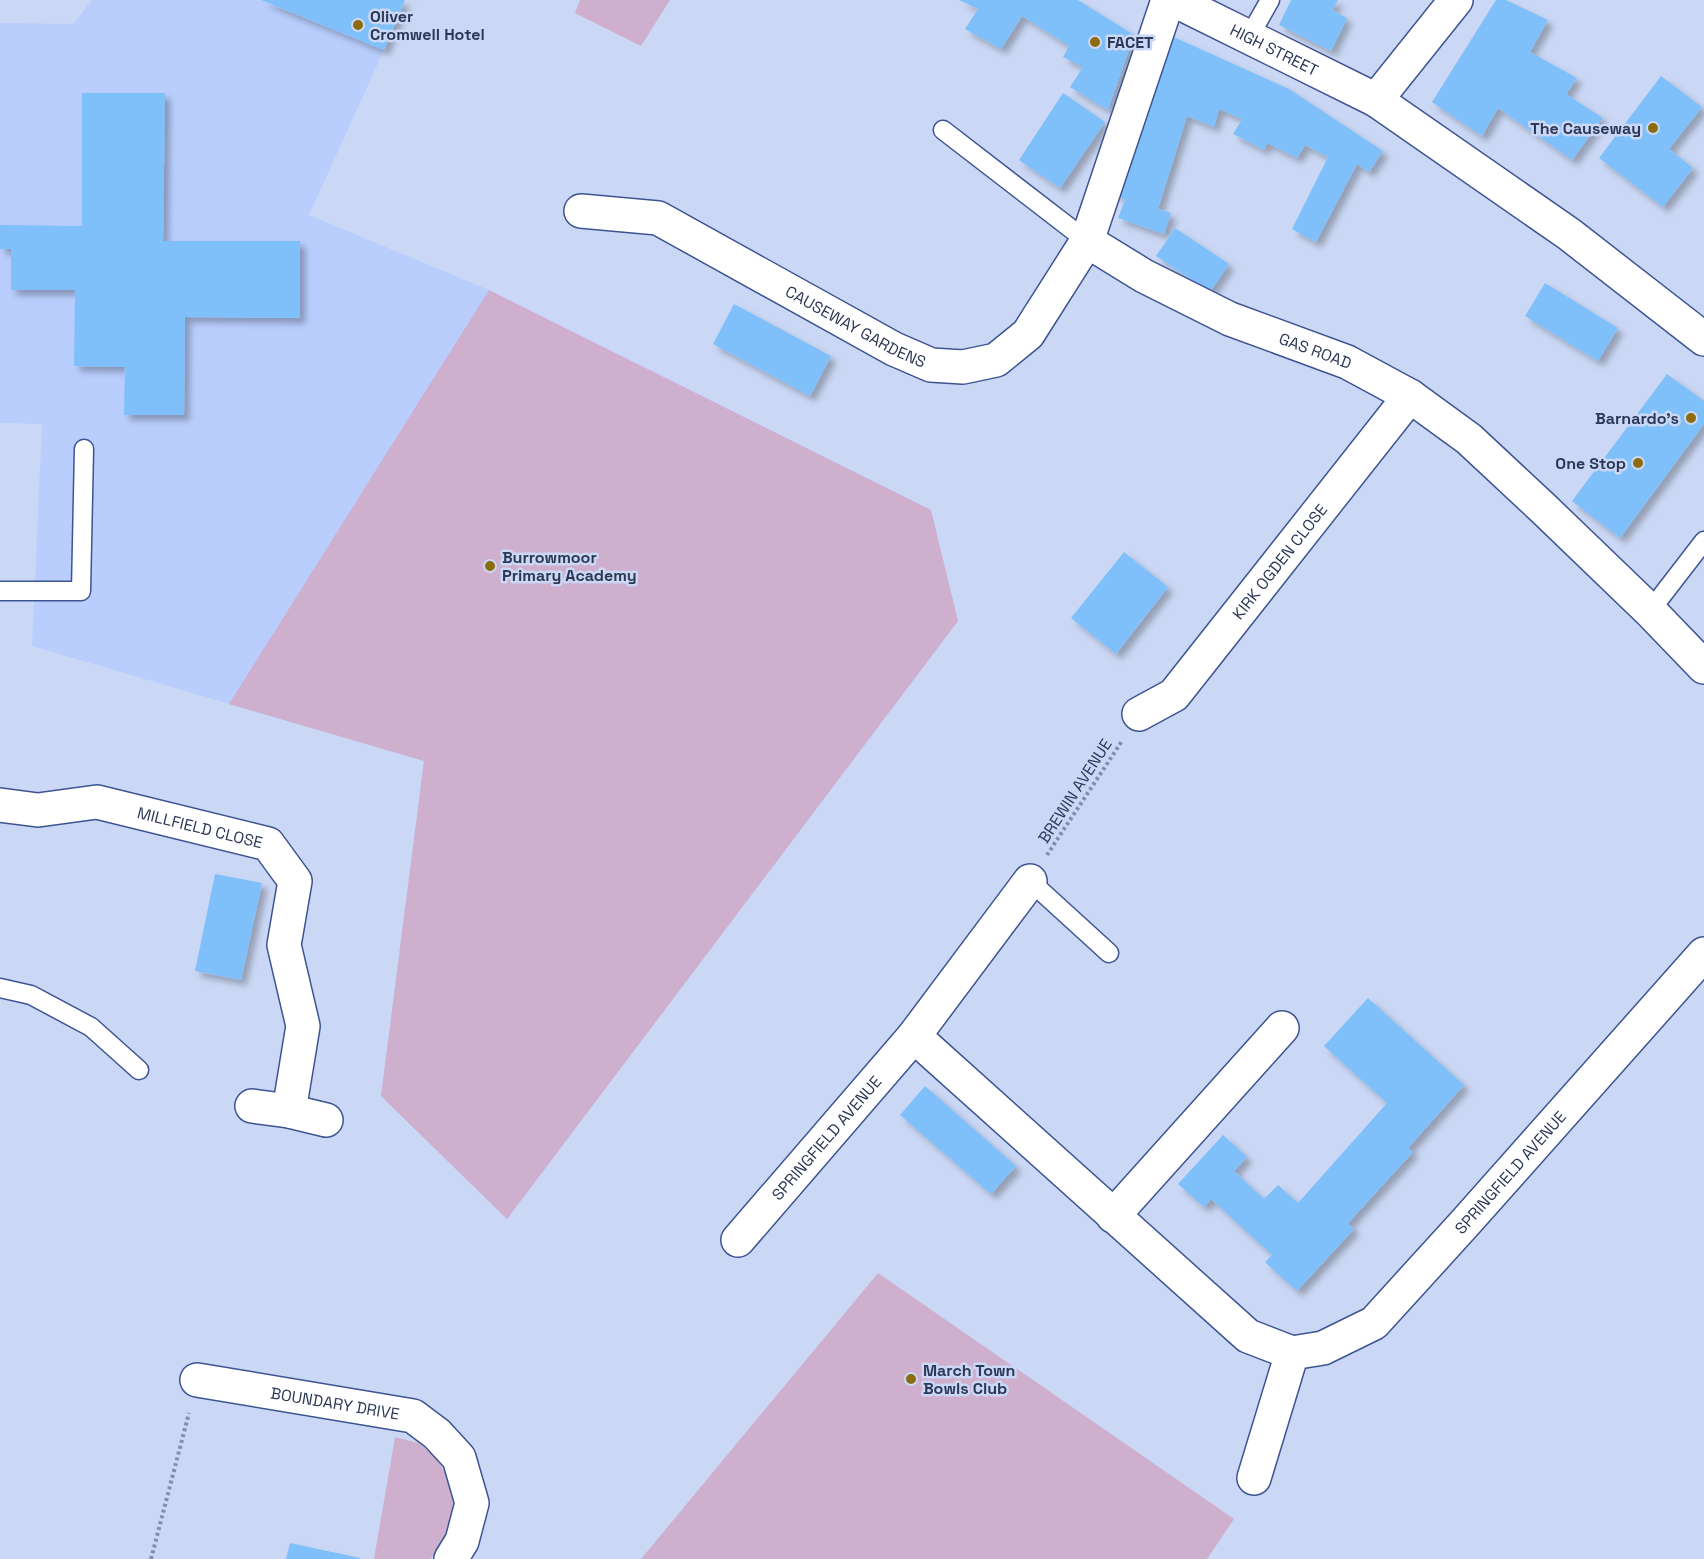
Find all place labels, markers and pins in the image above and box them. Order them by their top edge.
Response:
place label: Oliver Cromwell Hotel [370,6,485,45]
marker: Oliver Cromwell Hotel [351,18,365,32]
place label: FACET [1107,32,1154,53]
marker: FACET [1088,35,1102,49]
place label: The Causeway [1530,118,1641,139]
marker: The Causeway [1646,121,1660,135]
place label: Barnardo's [1595,408,1679,429]
marker: Barnardo's [1684,411,1698,425]
place label: One Stop [1555,453,1626,474]
marker: One Stop [1631,456,1645,470]
place label: Burrowmoor Primary Academy [502,547,637,586]
marker: Burrowmoor Primary Academy [483,559,497,573]
place label: March Town Bowls Club [923,1360,1015,1399]
marker: March Town Bowls Club [904,1372,918,1386]

